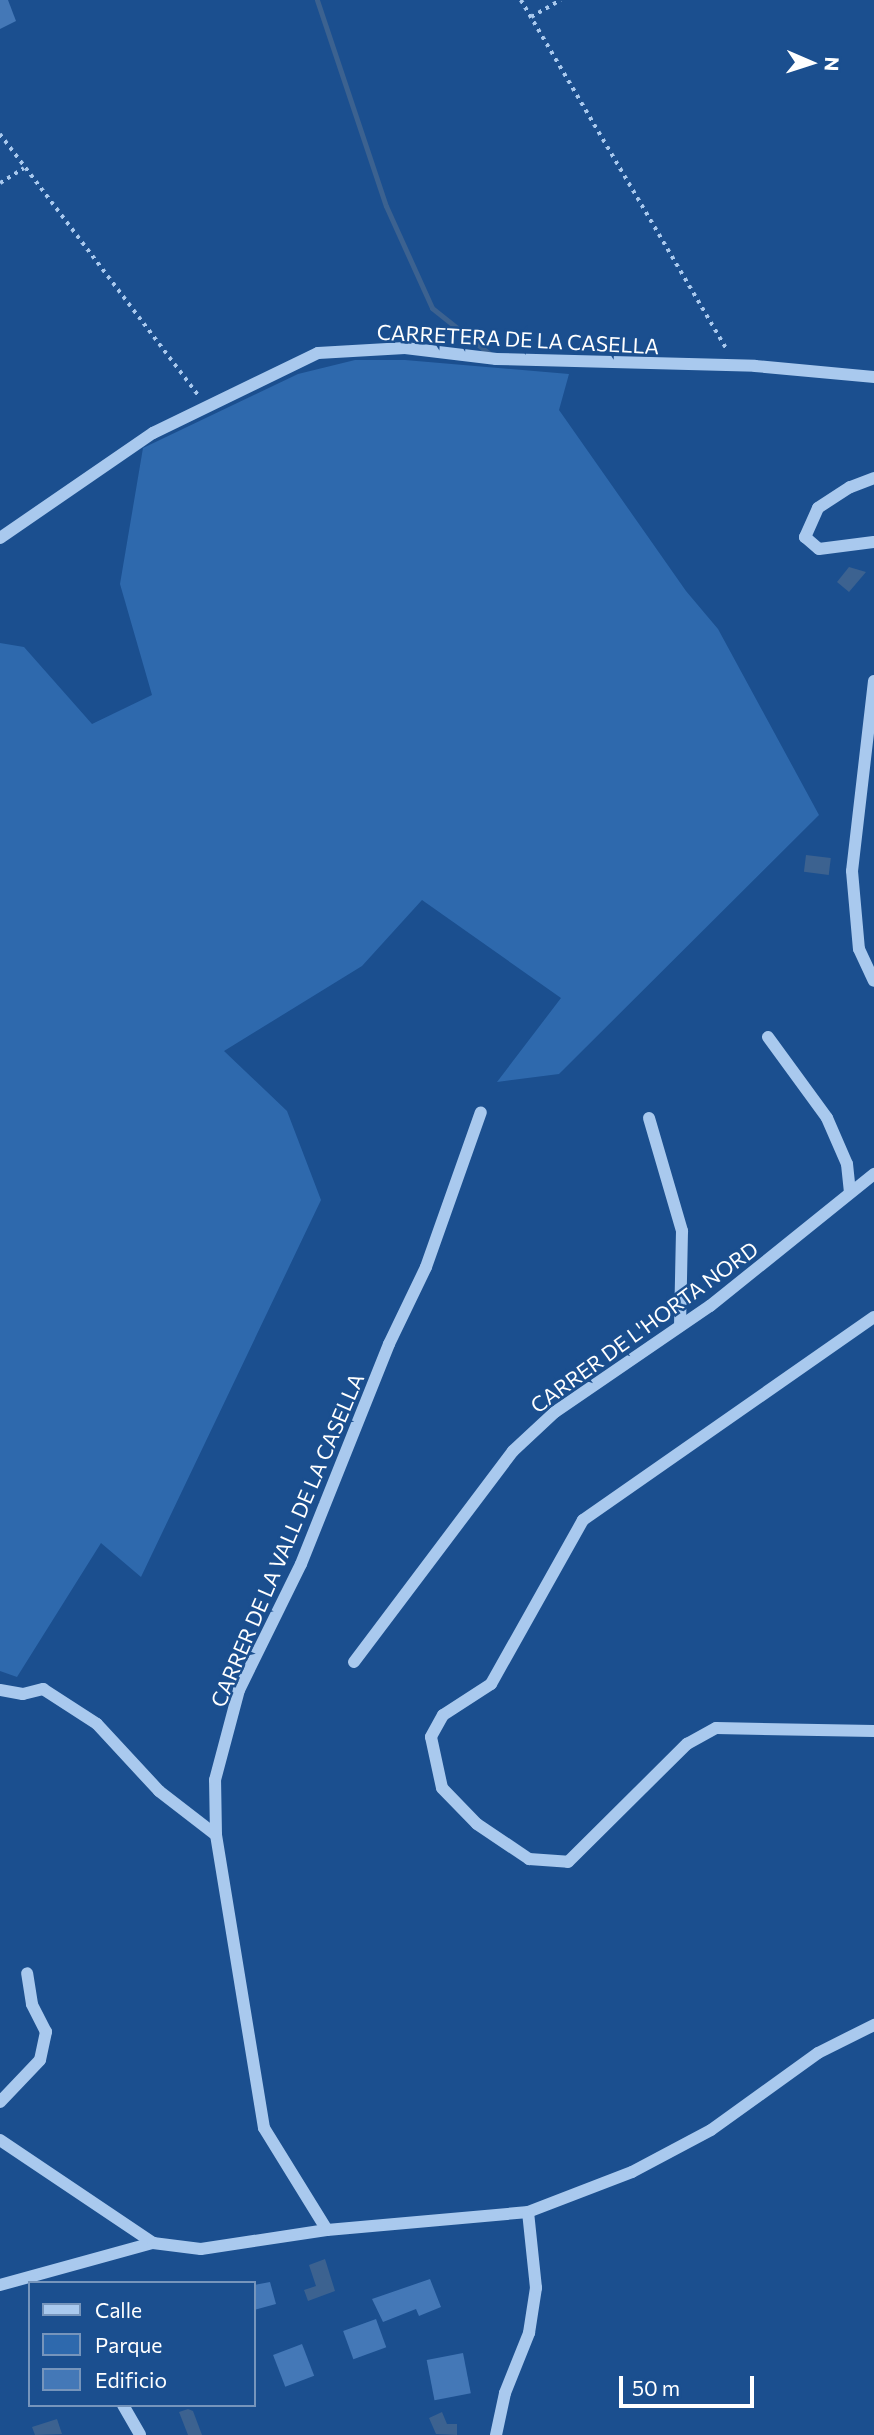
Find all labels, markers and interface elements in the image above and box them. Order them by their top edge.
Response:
north arrow [776,28,846,98]
text: N [821,56,844,72]
street label: CARRETERA DE LA CASELLA [376,319,660,359]
street label: CARRER DE L'HORTA NORD [525,1236,763,1418]
street label: CARRER DE LA VALL DE LA CASELLA [205,1369,369,1711]
legend [28,2281,256,2407]
text: Calle [95,2297,142,2322]
text: Parque [95,2332,162,2357]
scale bar [622,2362,757,2406]
text: Edificio [95,2367,167,2392]
text: 50 m [632,2375,680,2400]

